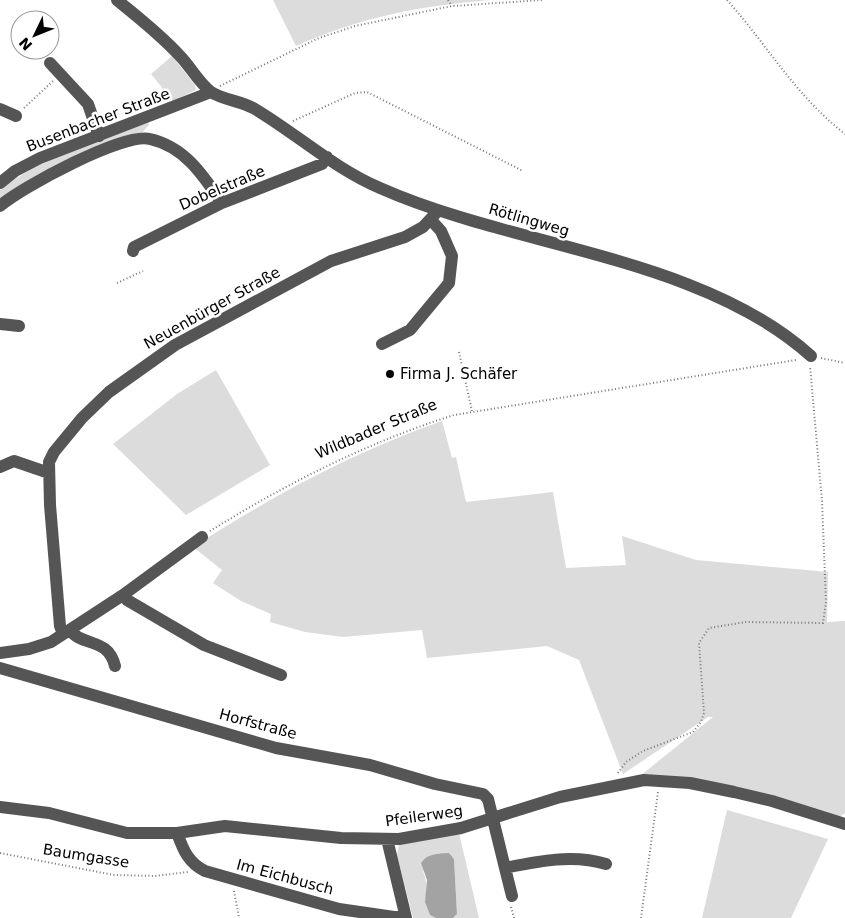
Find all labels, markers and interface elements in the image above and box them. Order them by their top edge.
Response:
north arrow [10,10,60,60]
text: N [16,34,35,54]
street label: Busenbacher Straße [24,84,172,156]
street label: Dobelstraße [176,162,268,214]
street label: Rötlingweg [487,200,571,240]
street label: Neuenbürger Straße [141,263,283,353]
place label: Firma J. Schäfer [400,365,518,383]
marker: Firma J. Schäfer [384,368,396,380]
street label: Wildbader Straße [313,395,439,463]
street label: Horfstraße [217,705,299,743]
street label: Pfeilerweg [384,802,464,830]
street label: Baumgasse [42,840,130,872]
street label: Im Eichbusch [234,855,336,899]

